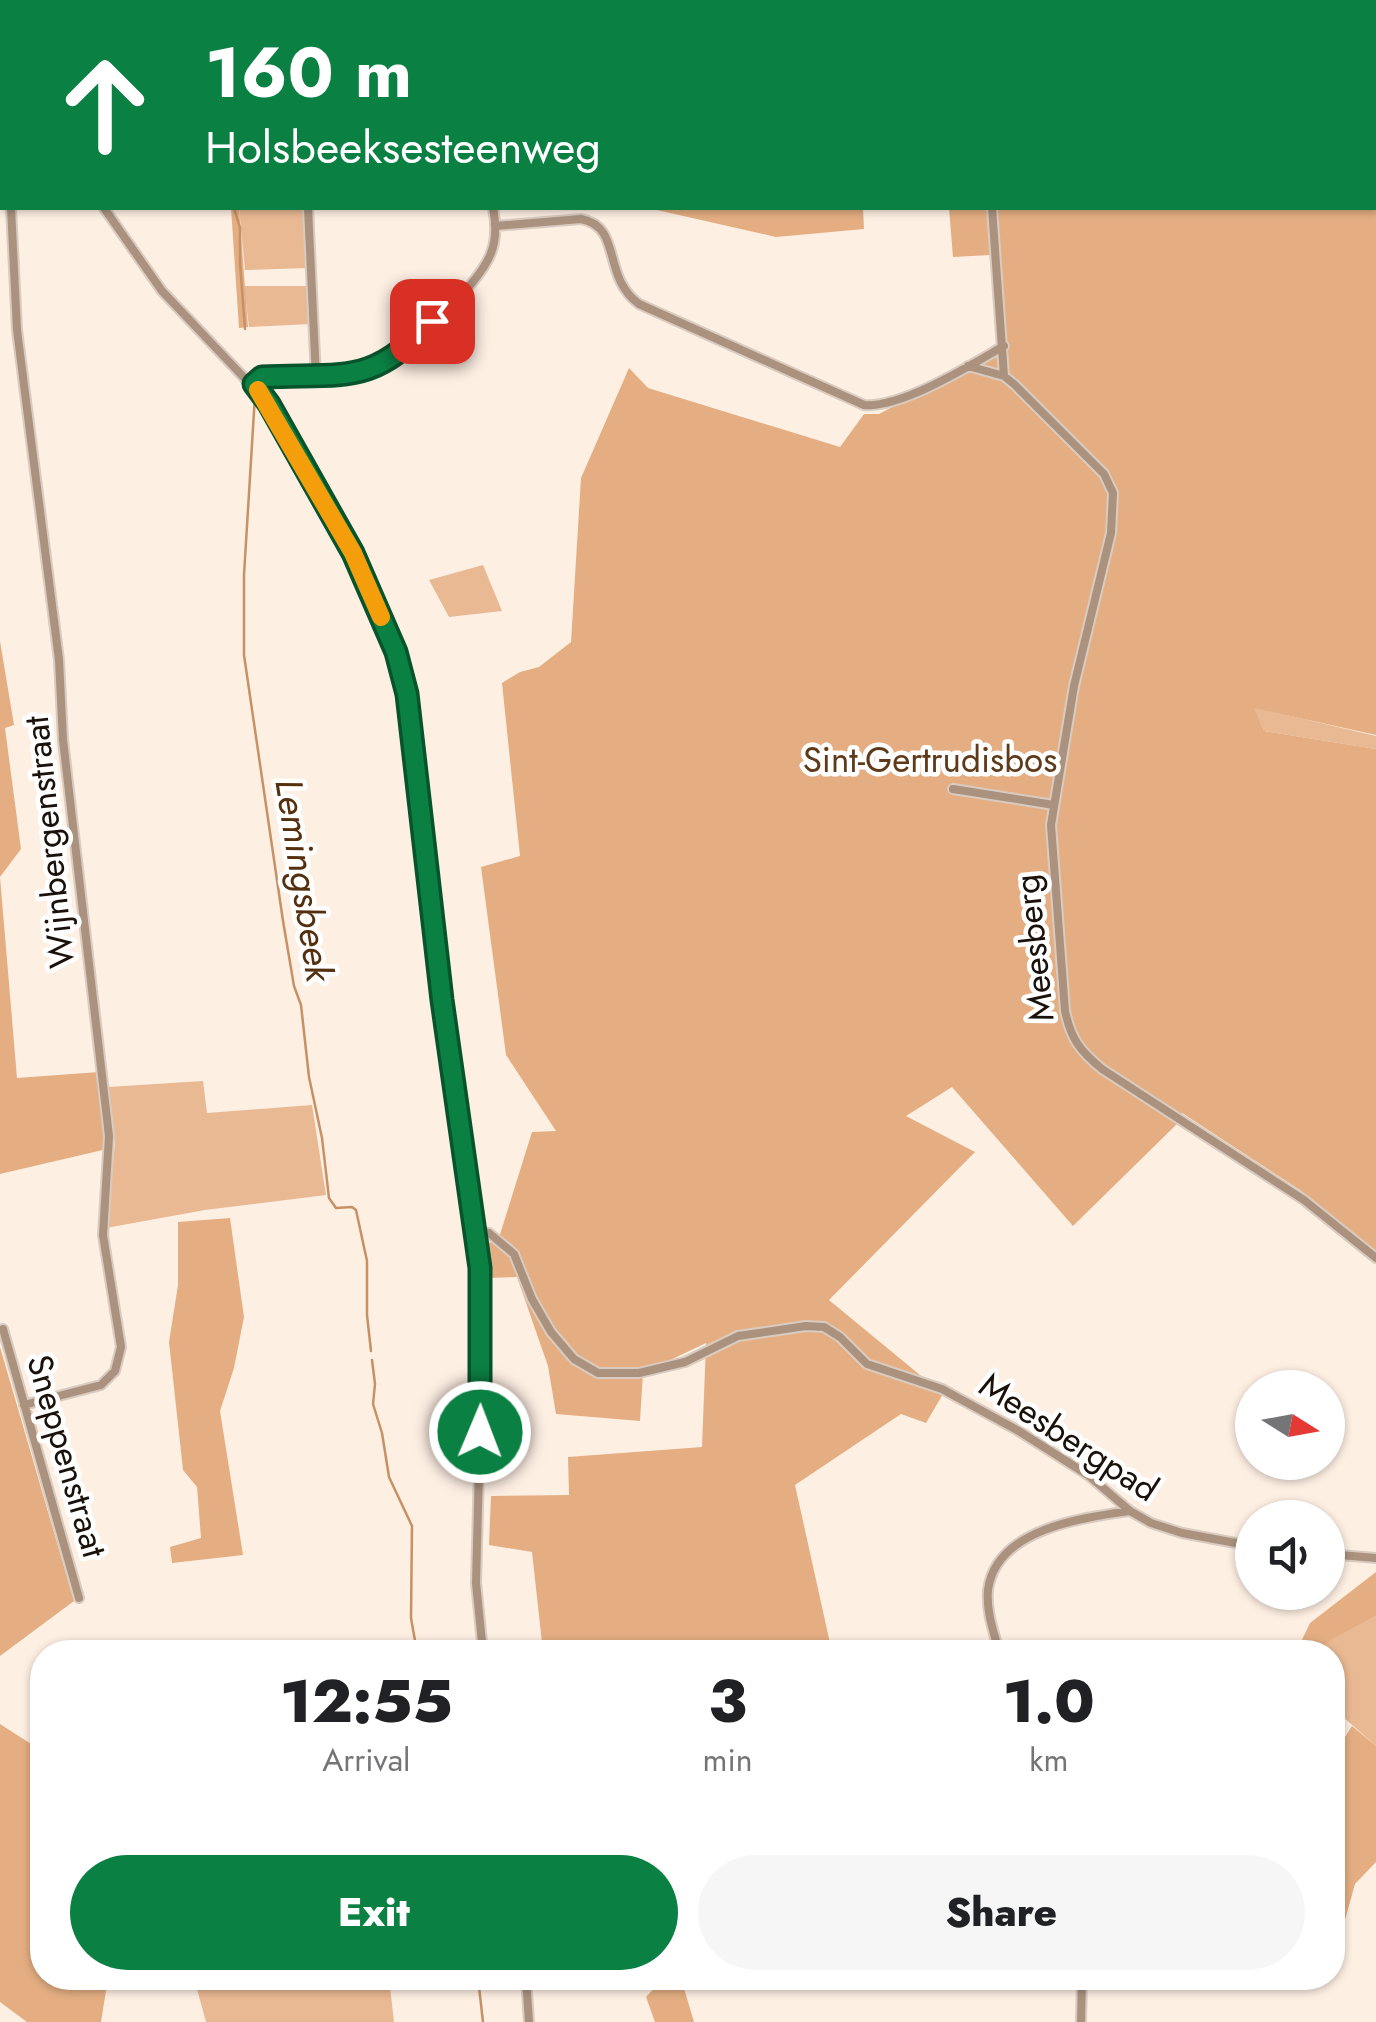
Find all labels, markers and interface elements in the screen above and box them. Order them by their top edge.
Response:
text: 160 m [205,22,412,123]
icon: ahead [40,40,170,170]
text: Holsbeeksesteenweg [205,115,601,180]
pin [390,279,475,364]
icon: arrive [405,294,460,349]
street label: Wijnbergenstraat [11,713,87,971]
park label: Sint-Gertrudisbos [803,735,1057,785]
water label: Lemingsbeek [261,775,348,987]
street label: Meesberg [1001,872,1067,1024]
street label: Sneppenstraat [14,1349,120,1564]
street label: Meesbergpad [970,1360,1168,1514]
north arrow [1235,1370,1345,1480]
map controls [1235,1370,1345,1610]
position arrow [428,1380,532,1484]
button: sound [1235,1500,1345,1610]
text: 12:55 [280,1658,453,1745]
text: 3 [708,1658,747,1745]
text: 1.0 [1003,1658,1095,1745]
text: Arrival [322,1737,410,1783]
text: min [703,1737,753,1783]
text: km [1029,1737,1068,1783]
button: Exit [70,1855,678,1970]
button: Share [698,1855,1305,1970]

